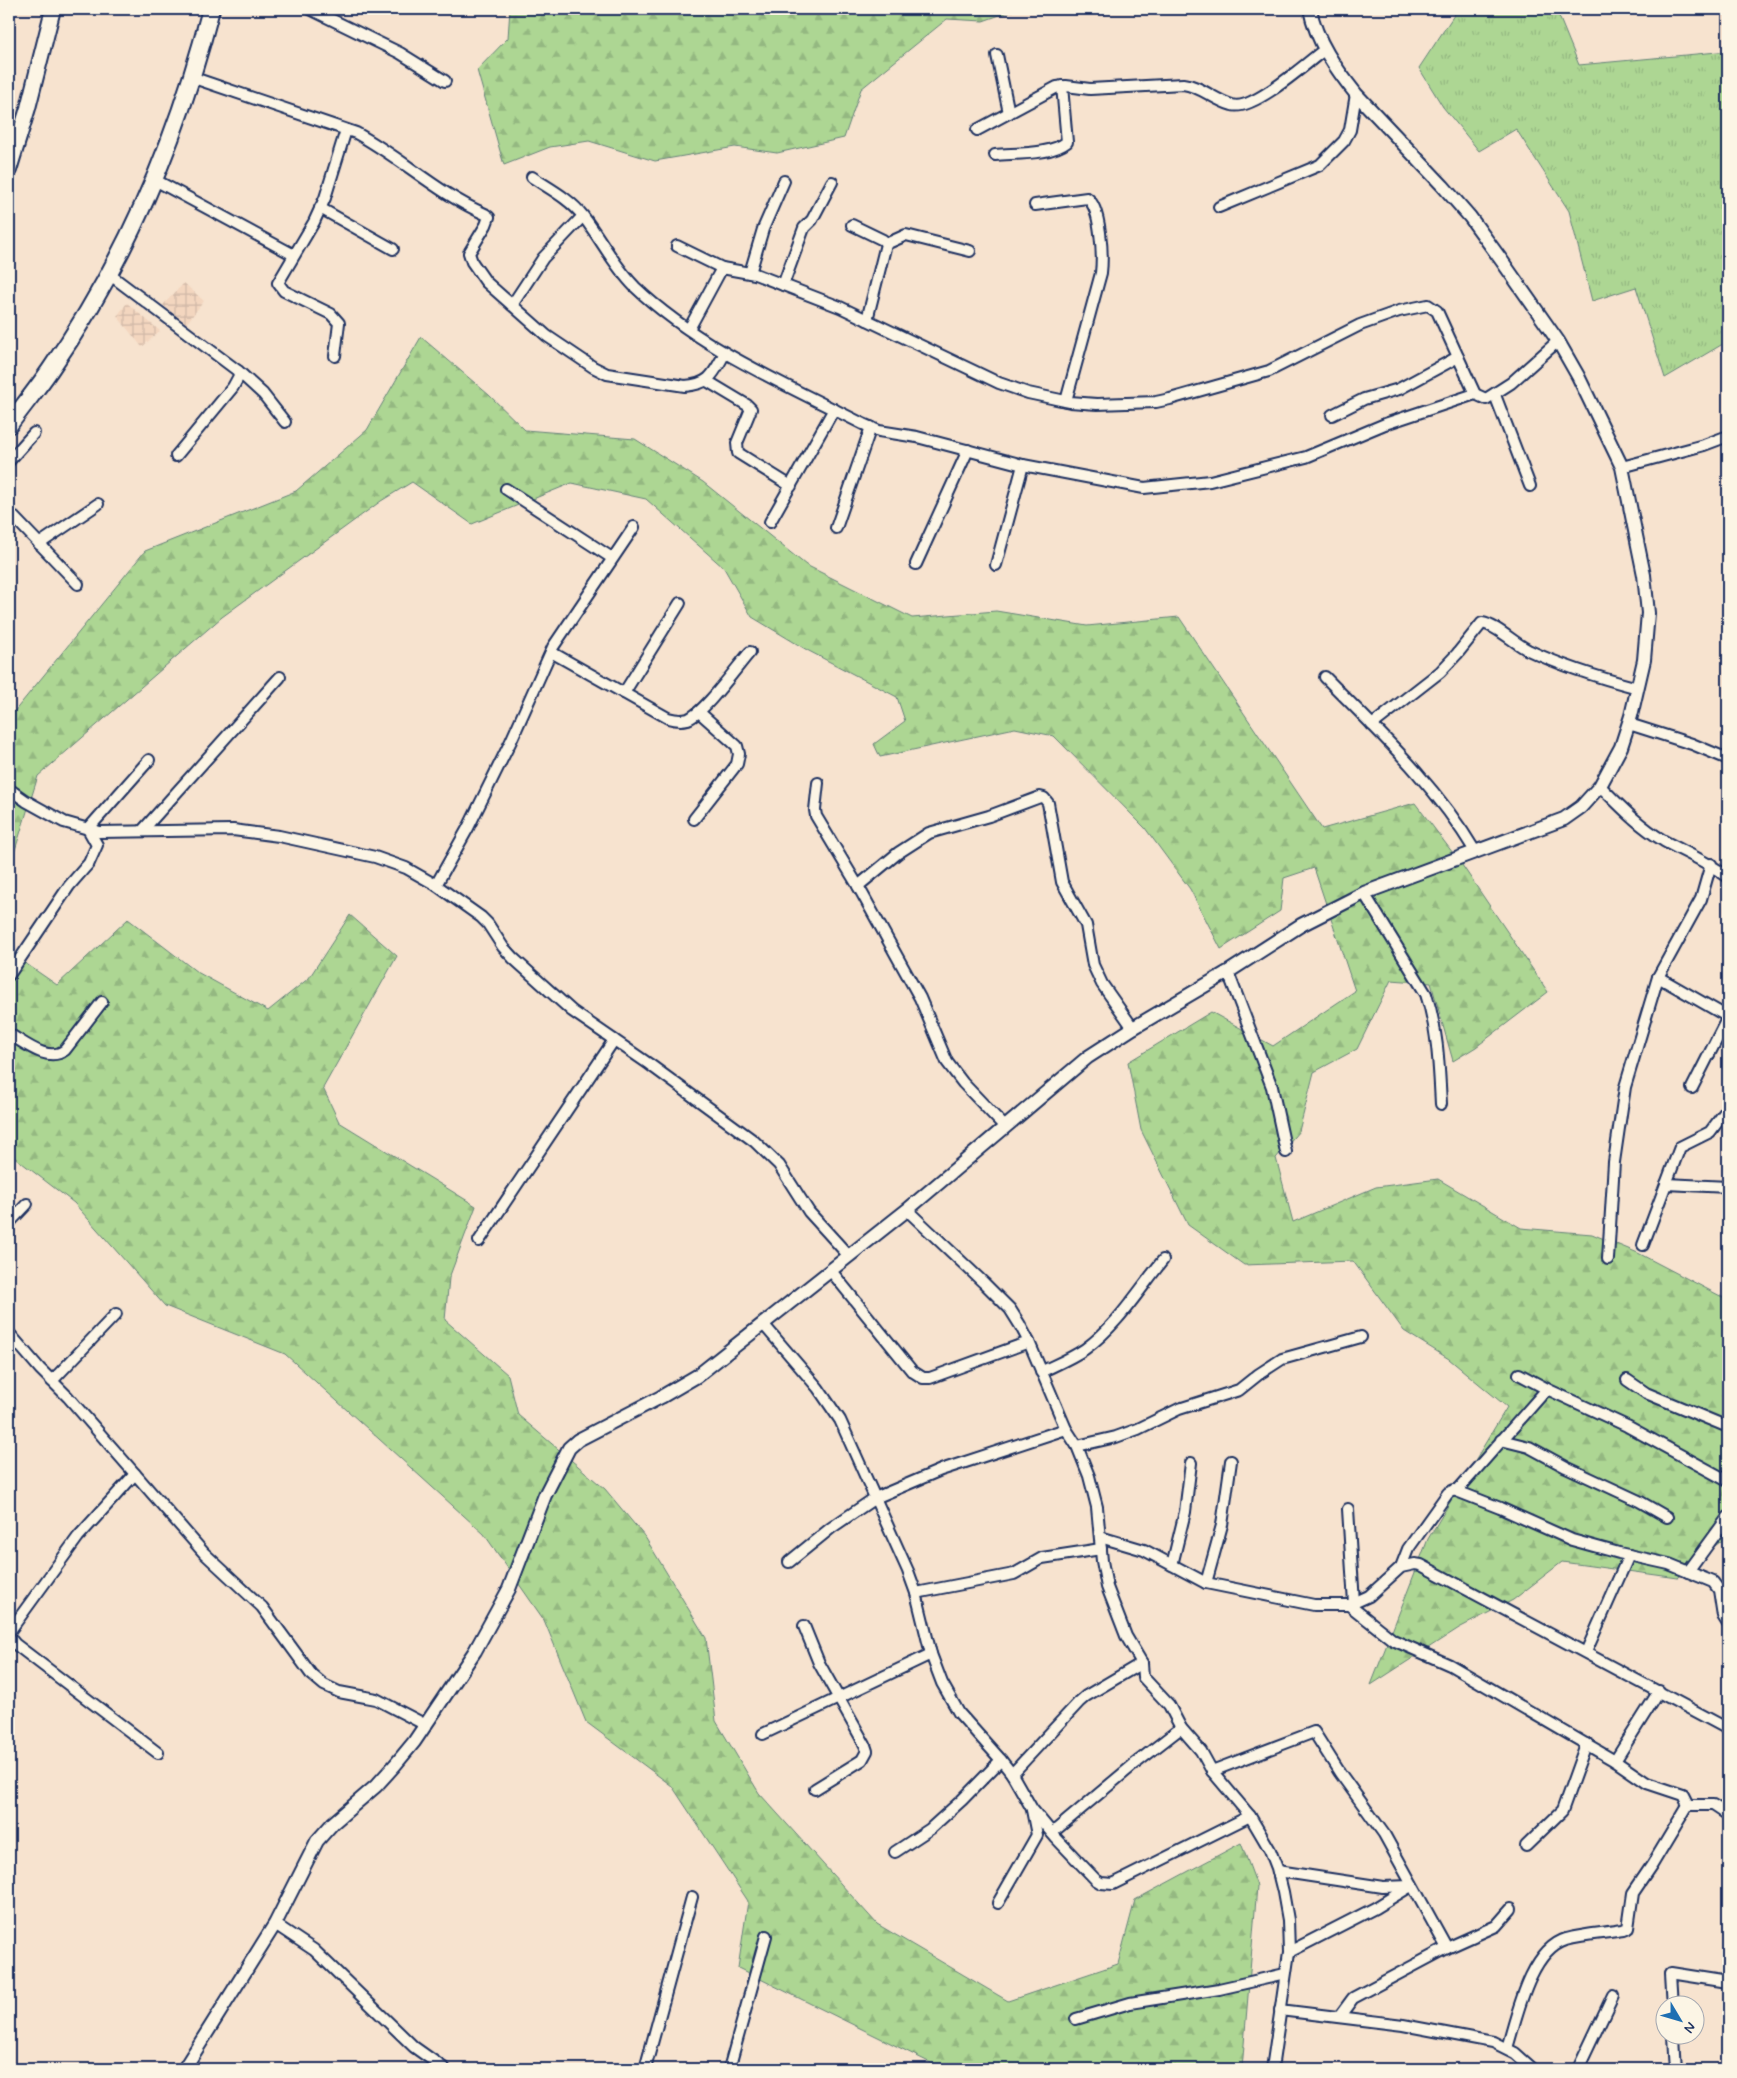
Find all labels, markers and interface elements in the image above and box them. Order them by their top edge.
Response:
north arrow [1654,1996,1704,2046]
text: N [1679,2018,1699,2037]

